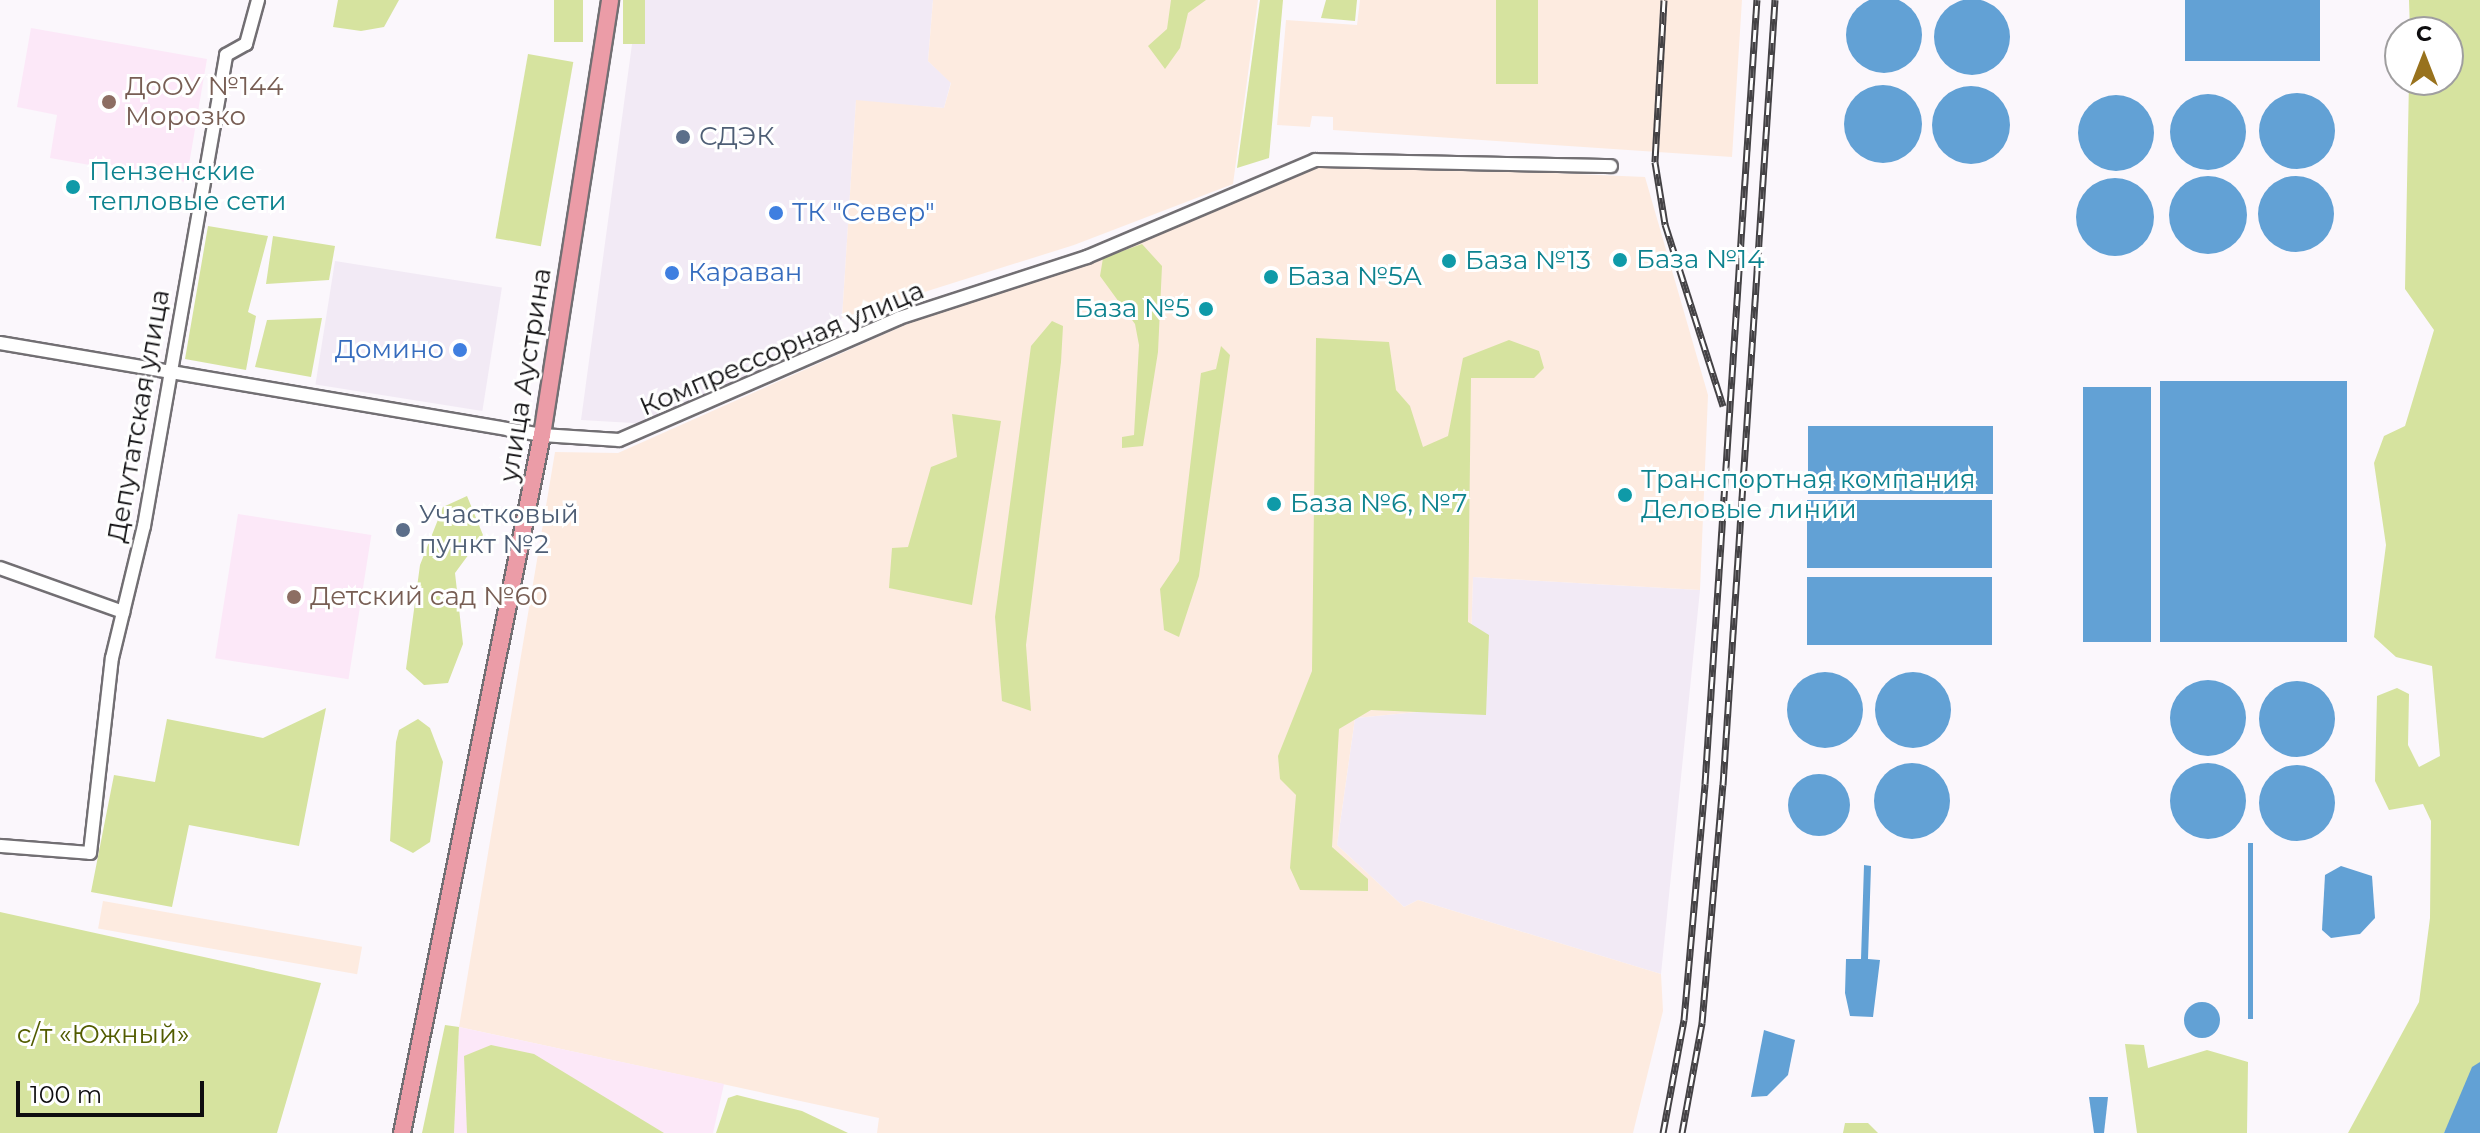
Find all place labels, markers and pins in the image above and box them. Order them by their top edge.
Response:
place label: ДоОУ №144 Морозко [125,71,283,132]
marker: ДоОУ №144 Морозко [100,93,118,111]
place label: СДЭК [699,121,774,153]
marker: СДЭК [674,128,692,146]
place label: Пензенские тепловые сети [89,156,286,218]
marker: Пензенские тепловые сети [64,178,82,196]
place label: ТК "Север" [792,197,935,229]
marker: ТК "Север" [767,204,785,222]
place label: База №14 [1636,244,1764,276]
place label: База №13 [1465,245,1591,277]
marker: База №14 [1611,251,1629,269]
marker: База №13 [1440,252,1458,270]
place label: Караван [688,257,802,289]
place label: База №5А [1287,261,1422,293]
marker: Караван [663,264,681,282]
marker: База №5А [1262,268,1280,286]
place label: База №5 [1074,293,1190,325]
marker: База №5 [1197,300,1215,318]
place label: Домино [335,334,444,366]
marker: Домино [451,341,469,359]
place label: Транспортная компания Деловые линии [1641,464,1976,526]
marker: Транспортная компания Деловые линии [1616,486,1634,504]
place label: База №6, №7 [1290,488,1467,520]
marker: База №6, №7 [1265,495,1283,513]
place label: Участковый пункт №2 [419,499,579,560]
marker: Участковый пункт №2 [394,521,412,539]
place label: Детский сад №60 [310,581,548,613]
marker: Детский сад №60 [285,588,303,606]

